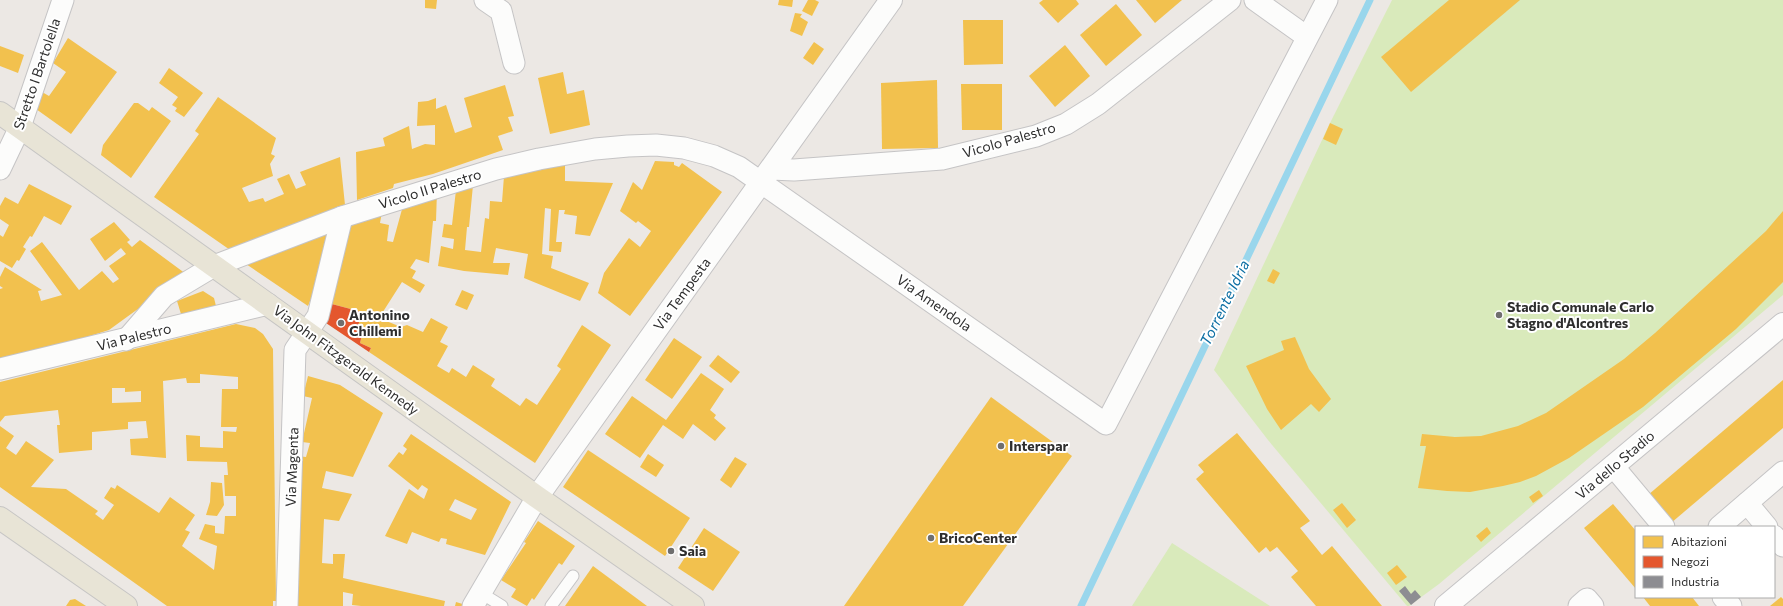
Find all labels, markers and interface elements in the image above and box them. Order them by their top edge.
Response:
street label: Stretto I Bartolella [9,16,64,132]
street label: Vicolo Palestro [960,118,1057,161]
street label: Vicolo II Palestro [376,165,483,212]
street label: Via Tempesta [650,254,714,333]
water label: Torrente Idria [1196,257,1253,348]
street label: Via Amendola [893,270,975,335]
place label: Stadio Comunale Carlo Stagno d'Alcontres [1507,298,1654,331]
street label: Via John Fitzgerald Kennedy [270,301,422,418]
place label: Antonino Chillemi [349,306,410,339]
marker: Stadio Comunale Carlo Stagno d'Alcontres [1494,310,1504,320]
marker: Antonino Chillemi [336,318,346,328]
street label: Via Palestro [95,319,173,354]
street label: Via Magenta [282,427,301,507]
street label: Via dello Stadio [1572,427,1658,503]
place label: Interspar [1009,437,1069,454]
marker: Interspar [996,441,1006,451]
legend [1635,526,1775,598]
place label: BricoCenter [939,529,1017,546]
marker: BricoCenter [926,533,936,543]
text: Abitazioni [1671,534,1727,548]
place label: Saia [679,542,706,559]
marker: Saia [666,546,676,556]
text: Negozi [1671,554,1709,568]
text: Industria [1671,574,1719,588]

